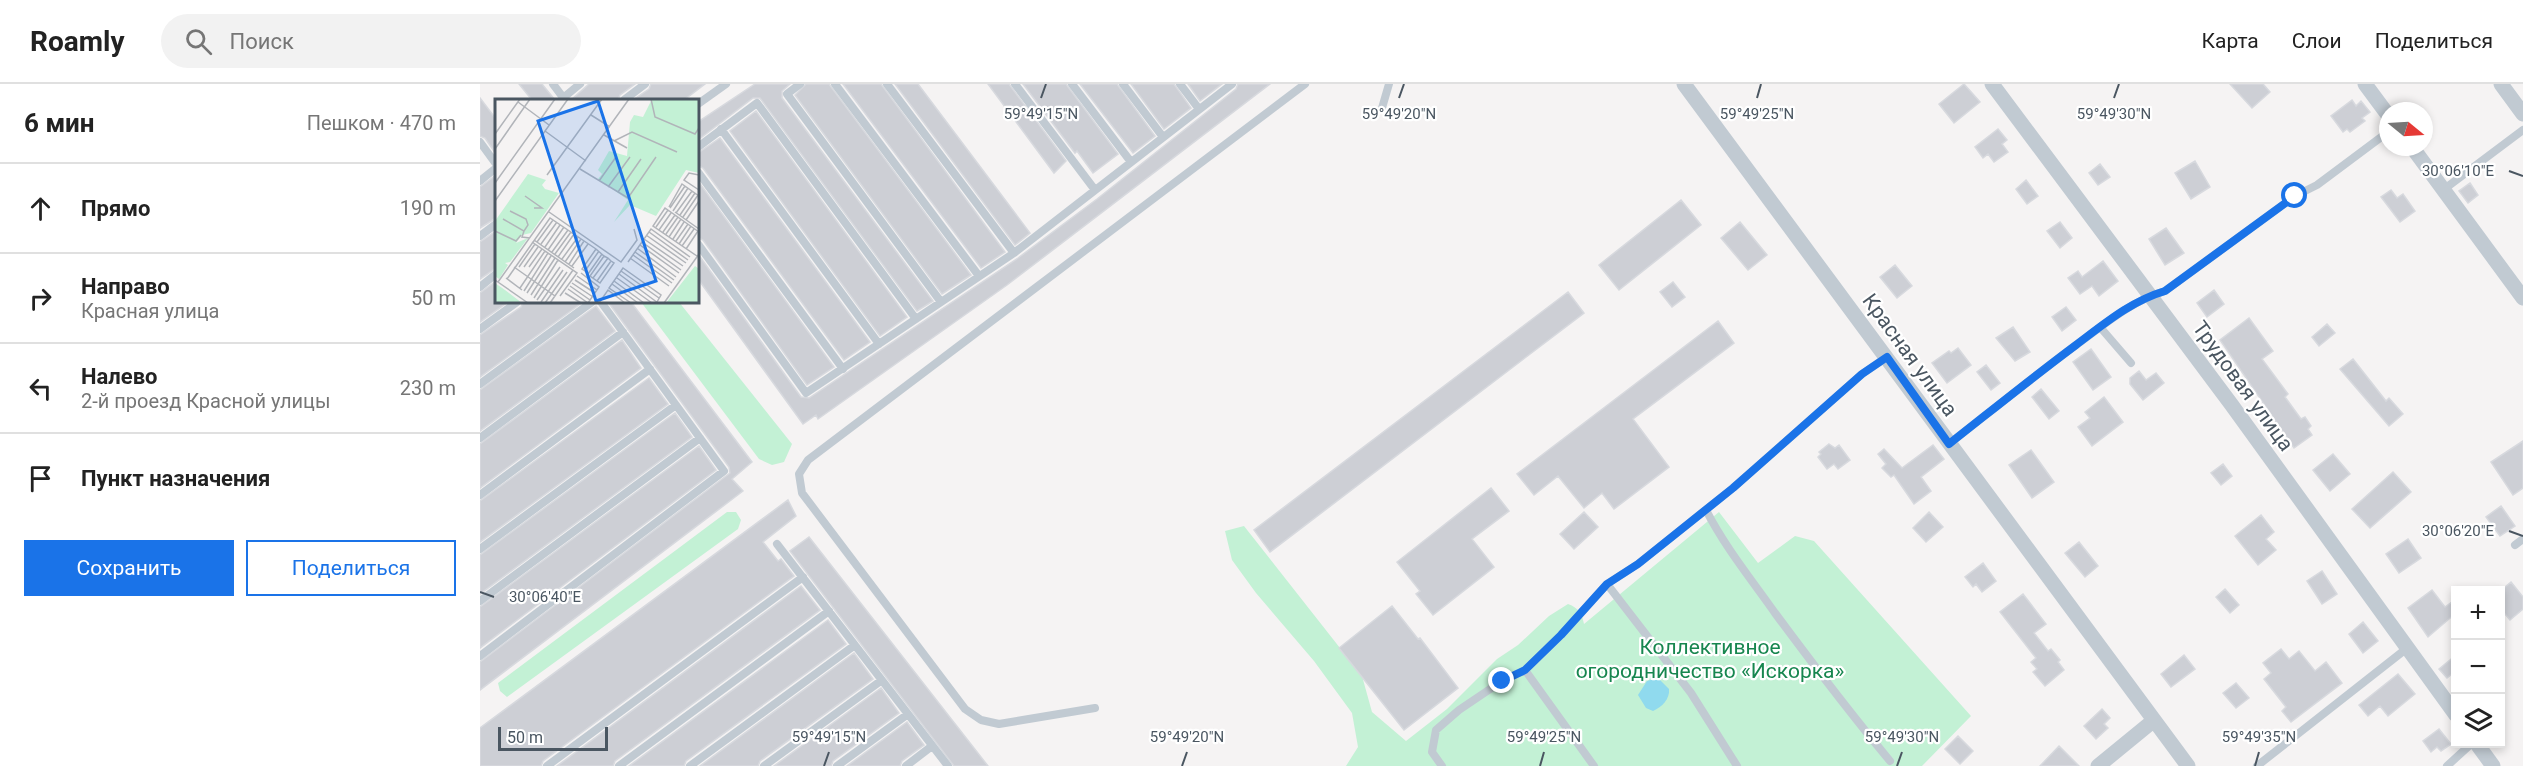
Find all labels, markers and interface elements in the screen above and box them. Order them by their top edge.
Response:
search box [161,14,581,68]
text: Roamly [30,25,125,58]
icon: search [182,25,215,58]
text: Поиск [230,29,294,54]
text: Карта [2202,29,2259,53]
text: Слои [2292,29,2342,53]
text: Поделиться [2375,29,2493,53]
inset map [495,99,699,303]
north arrow [2379,102,2433,156]
text: 59°49'15"N [1004,105,1078,123]
text: 59°49'20"N [1362,105,1436,123]
text: 59°49'25"N [1720,105,1794,123]
text: 59°49'30"N [2077,105,2151,123]
text: 6 мин [24,108,95,138]
text: Пешком · 470 m [307,111,456,135]
text: 30°06'10"E [2422,162,2495,180]
route start [2281,182,2307,208]
icon: ahead [24,192,57,225]
text: Прямо [81,196,150,221]
text: 190 m [400,196,456,220]
text: Направо [81,274,170,299]
icon: right [24,282,57,315]
text: 50 m [411,286,456,310]
street label: Красная улица [1858,289,1962,421]
text: Красная улица [81,299,219,323]
street label: Трудовая улица [2188,316,2298,456]
text: Налево [81,364,158,389]
icon: left [24,372,57,405]
text: 230 m [400,376,456,400]
text: 2-й проезд Красной улицы [81,389,330,413]
icon: arrive [24,462,57,495]
text: Пункт назначения [81,466,270,491]
text: 30°06'20"E [2422,522,2495,540]
button: Сохранить [24,540,234,596]
button: Поделиться [246,540,456,596]
map controls [2451,586,2505,748]
button: + [2451,586,2505,640]
text: 30°06'40"E [509,588,582,606]
park label: Коллективное огородничество «Искорка» [1576,635,1844,683]
button: − [2451,640,2505,694]
route end [1488,667,1514,693]
button: layers [2451,694,2505,748]
scale bar [498,724,608,752]
text: 50 m [507,728,543,747]
text: 59°49'15"N [792,728,866,746]
text: 59°49'20"N [1150,728,1224,746]
text: 59°49'25"N [1507,728,1581,746]
text: 59°49'30"N [1865,728,1939,746]
text: 59°49'35"N [2222,728,2296,746]

